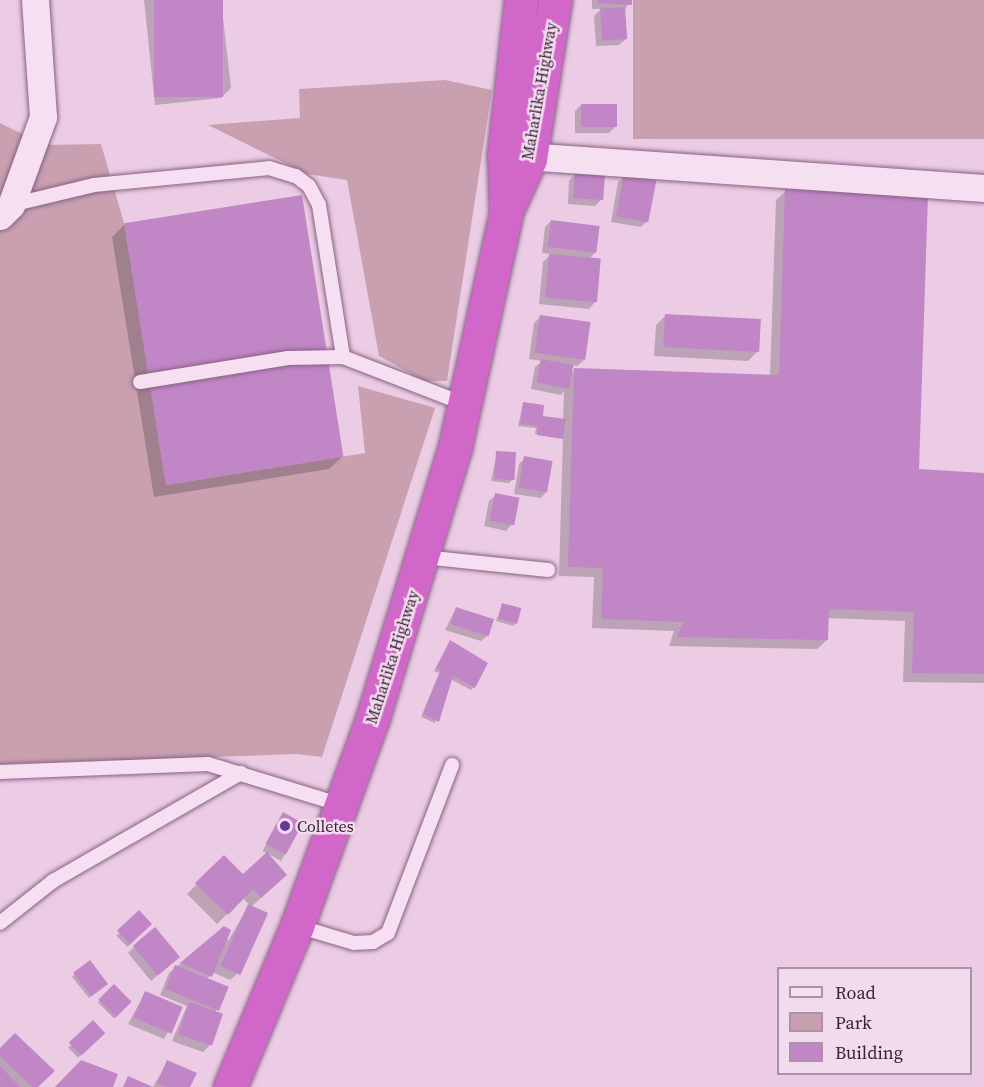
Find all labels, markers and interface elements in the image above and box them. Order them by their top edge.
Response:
street label: Maharlika Highway [517,21,561,161]
street label: Maharlika Highway [361,588,423,726]
place label: Colletes [297,816,354,836]
marker: Colletes [278,819,292,833]
legend [777,967,972,1075]
text: Road [835,980,876,1005]
text: Park [835,1010,872,1035]
text: Building [835,1040,903,1065]

